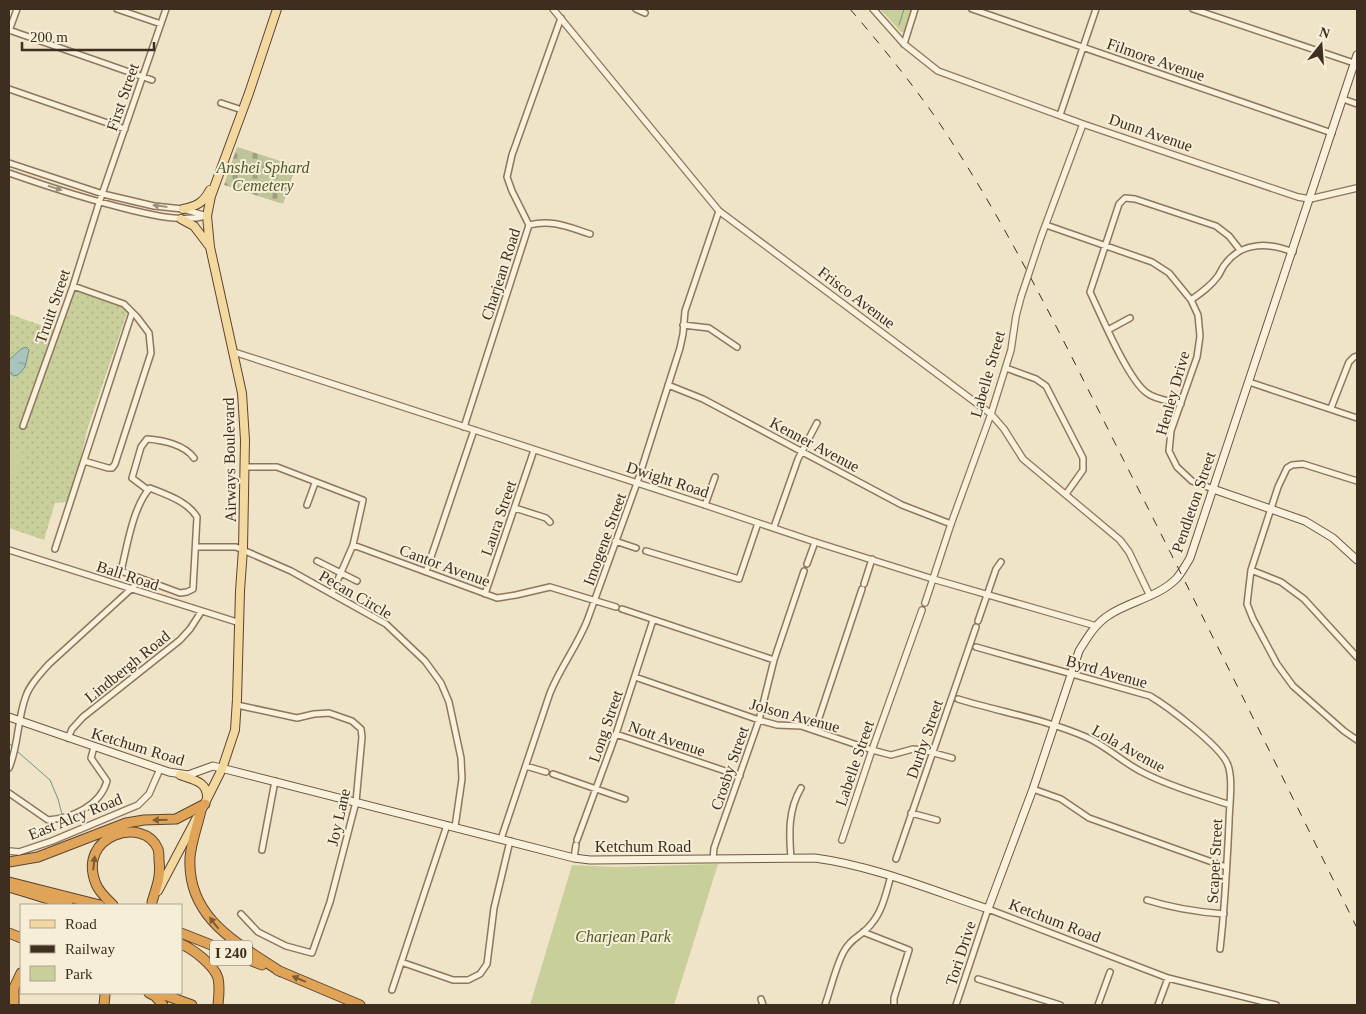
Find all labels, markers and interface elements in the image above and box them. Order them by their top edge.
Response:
scale bar [22,20,155,52]
north arrow [1296,20,1346,70]
text: N [1318,24,1332,42]
text: 200 m [30,29,68,45]
street label: Filmore Avenue [1105,35,1207,84]
street label: First Street [103,60,142,133]
street label: Dunn Avenue [1107,110,1195,155]
park label: Anshei Sphard Cemetery [215,159,311,195]
one-way arrow [48,185,63,193]
one-way arrow [152,202,168,210]
street label: Charjean Road [478,226,524,323]
street label: Frisco Avenue [815,263,898,332]
street label: Truitt Street [32,266,73,345]
street label: Labelle Street [967,328,1008,419]
street label: Henley Drive [1152,349,1194,437]
street label: Airways Boulevard [220,397,240,523]
street label: Kenner Avenue [767,414,862,475]
street label: Pendleton Street [1168,449,1219,555]
street label: Dwight Road [624,458,711,502]
street label: Laura Street [478,478,519,558]
street label: Imogene Street [580,490,630,588]
street label: Cantor Avenue [397,541,492,590]
street label: Ball Road [95,557,161,594]
street label: Pecan Circle [316,567,395,622]
street label: Lindbergh Road [81,627,174,707]
street label: Byrd Avenue [1064,652,1149,692]
street label: Long Street [585,687,627,765]
street label: Jolson Avenue [748,695,842,736]
street label: Durby Street [903,697,947,781]
street label: Nott Avenue [626,717,707,760]
street label: Labelle Street [832,718,877,808]
street label: Lola Avenue [1089,721,1168,776]
street label: Crosby Street [707,723,753,813]
street label: Ketchum Road [89,724,186,769]
street label: Joy Lane [324,787,354,848]
street label: East Alcy Road [26,790,125,844]
one-way arrow [152,816,168,824]
street label: Scaper Street [1204,818,1226,904]
street label: Ketchum Road [595,838,691,855]
one-way arrow [90,855,98,871]
street label: Ketchum Road [1007,895,1103,946]
legend [20,904,182,994]
text: Road [65,916,97,932]
one-way arrow [209,916,219,930]
street label: Tori Drive [942,919,979,988]
park label: Charjean Park [575,928,672,946]
road number: I 240 [210,940,252,966]
text: Railway [65,941,115,957]
text: Park [65,966,93,982]
one-way arrow [292,975,306,983]

